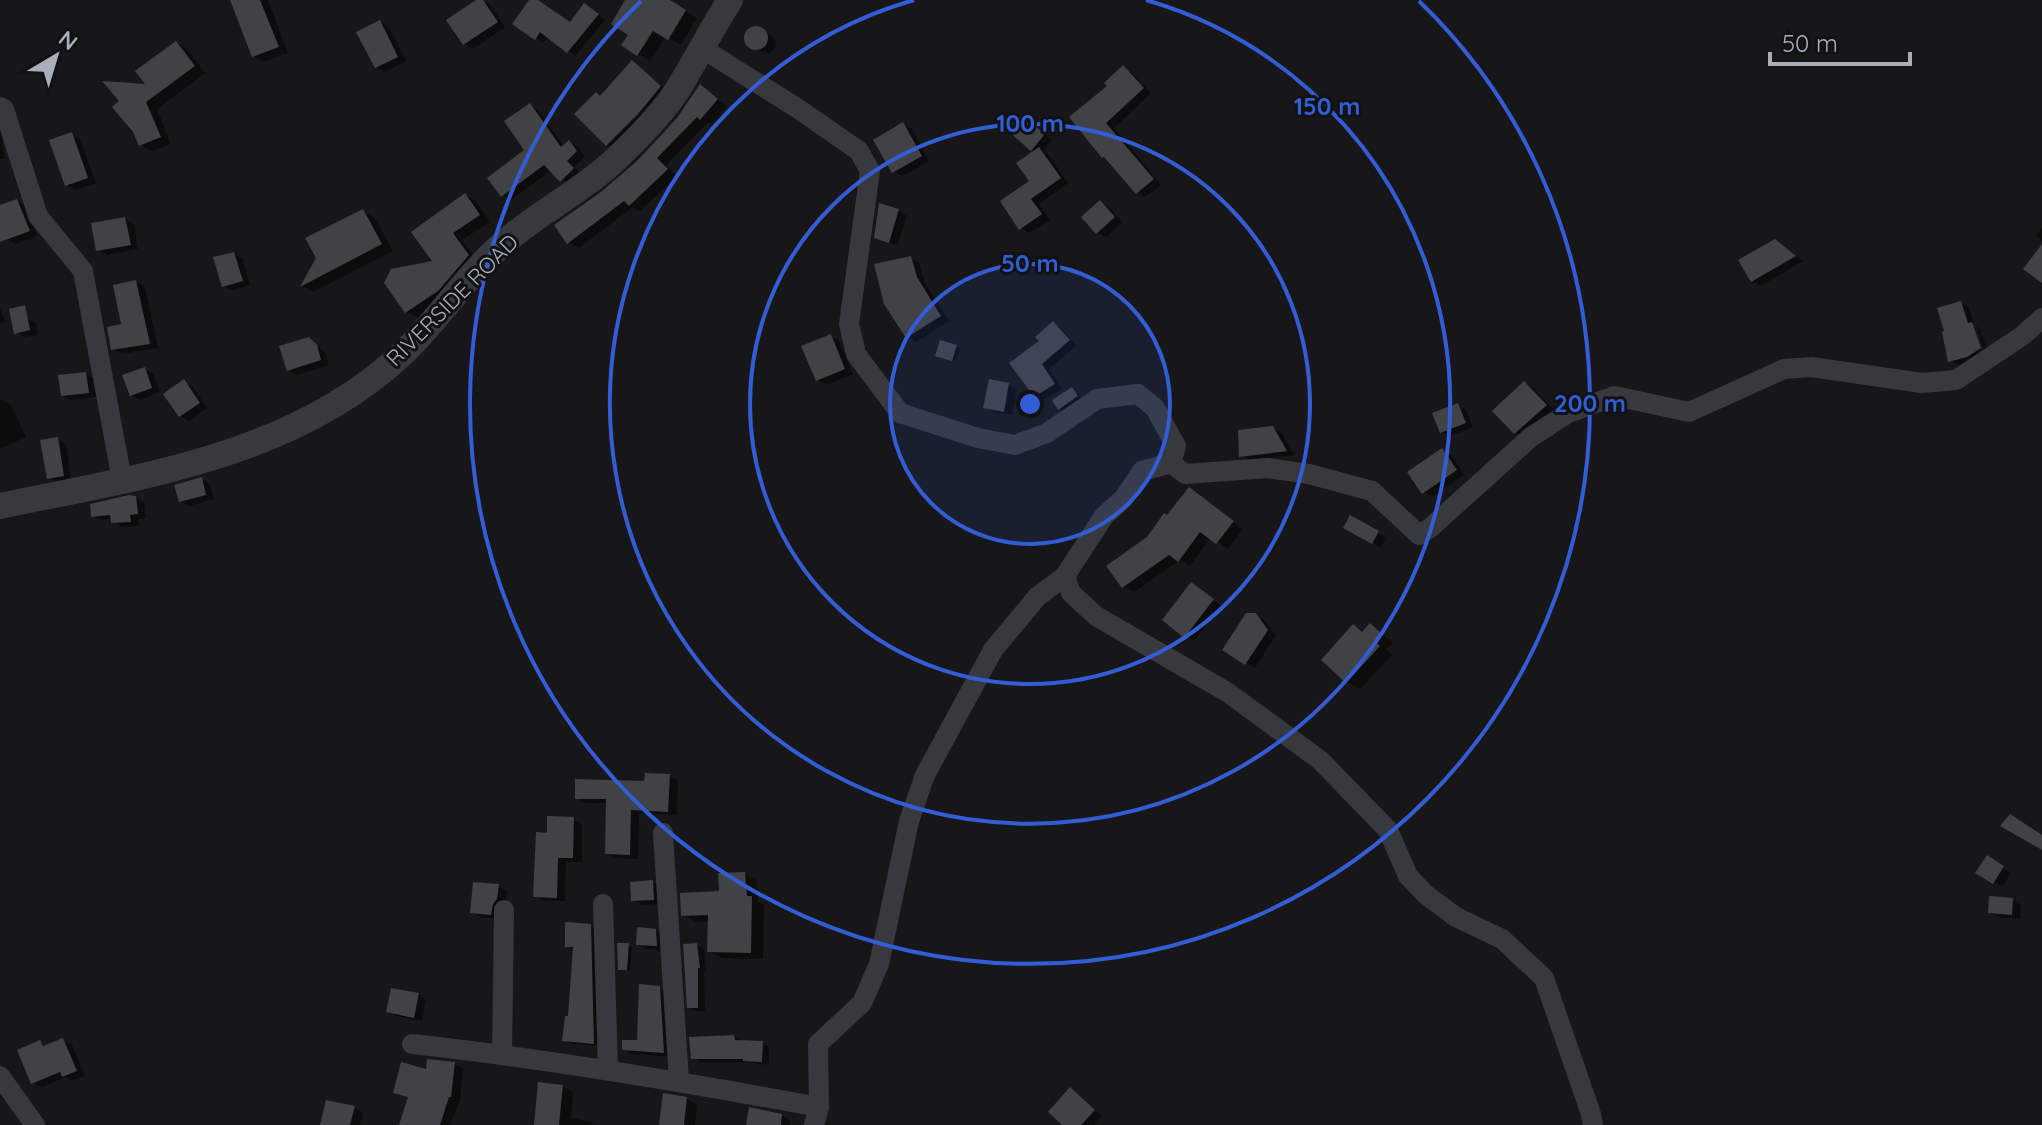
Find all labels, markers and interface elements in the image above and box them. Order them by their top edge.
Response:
north arrow [16,16,96,96]
scale bar [1770,16,1910,66]
text: N [53,24,83,56]
text: 50 m [1782,28,1838,58]
text: 150 m [1294,91,1360,121]
text: 100 m [996,108,1064,138]
street label: RIVERSIDE ROAD [380,228,524,372]
text: 50 m [1001,248,1059,278]
text: 200 m [1554,388,1626,418]
centre of rings [1016,390,1044,418]

